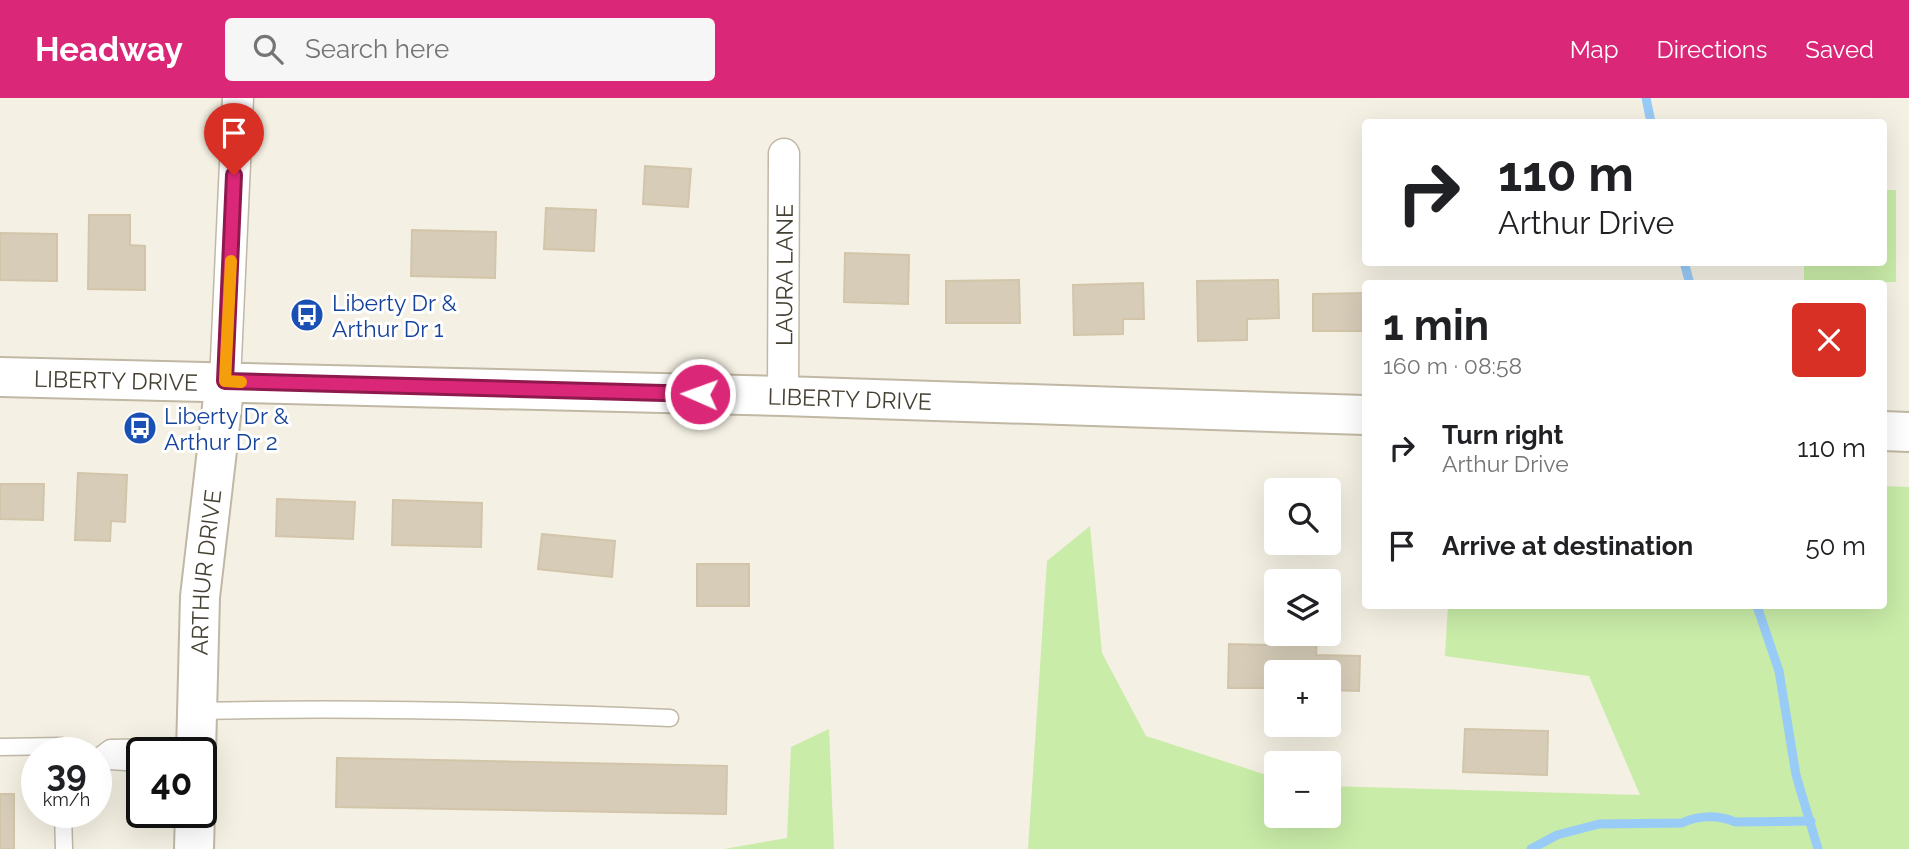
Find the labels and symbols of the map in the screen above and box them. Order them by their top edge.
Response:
pin [204,103,264,175]
street label: LAURA LANE [770,204,797,346]
place label: Liberty Dr & Arthur Dr 1 [332,289,457,342]
bus stop icon: Liberty Dr & Arthur Dr 1 [288,296,326,334]
position arrow [663,357,737,431]
street label: LIBERTY DRIVE [34,364,198,395]
street label: LIBERTY DRIVE [767,382,932,414]
place label: Liberty Dr & Arthur Dr 2 [164,402,289,455]
bus stop icon: Liberty Dr & Arthur Dr 2 [121,409,159,447]
street label: ARTHUR DRIVE [185,488,226,656]
speed limit sign: 40 [126,737,217,828]

